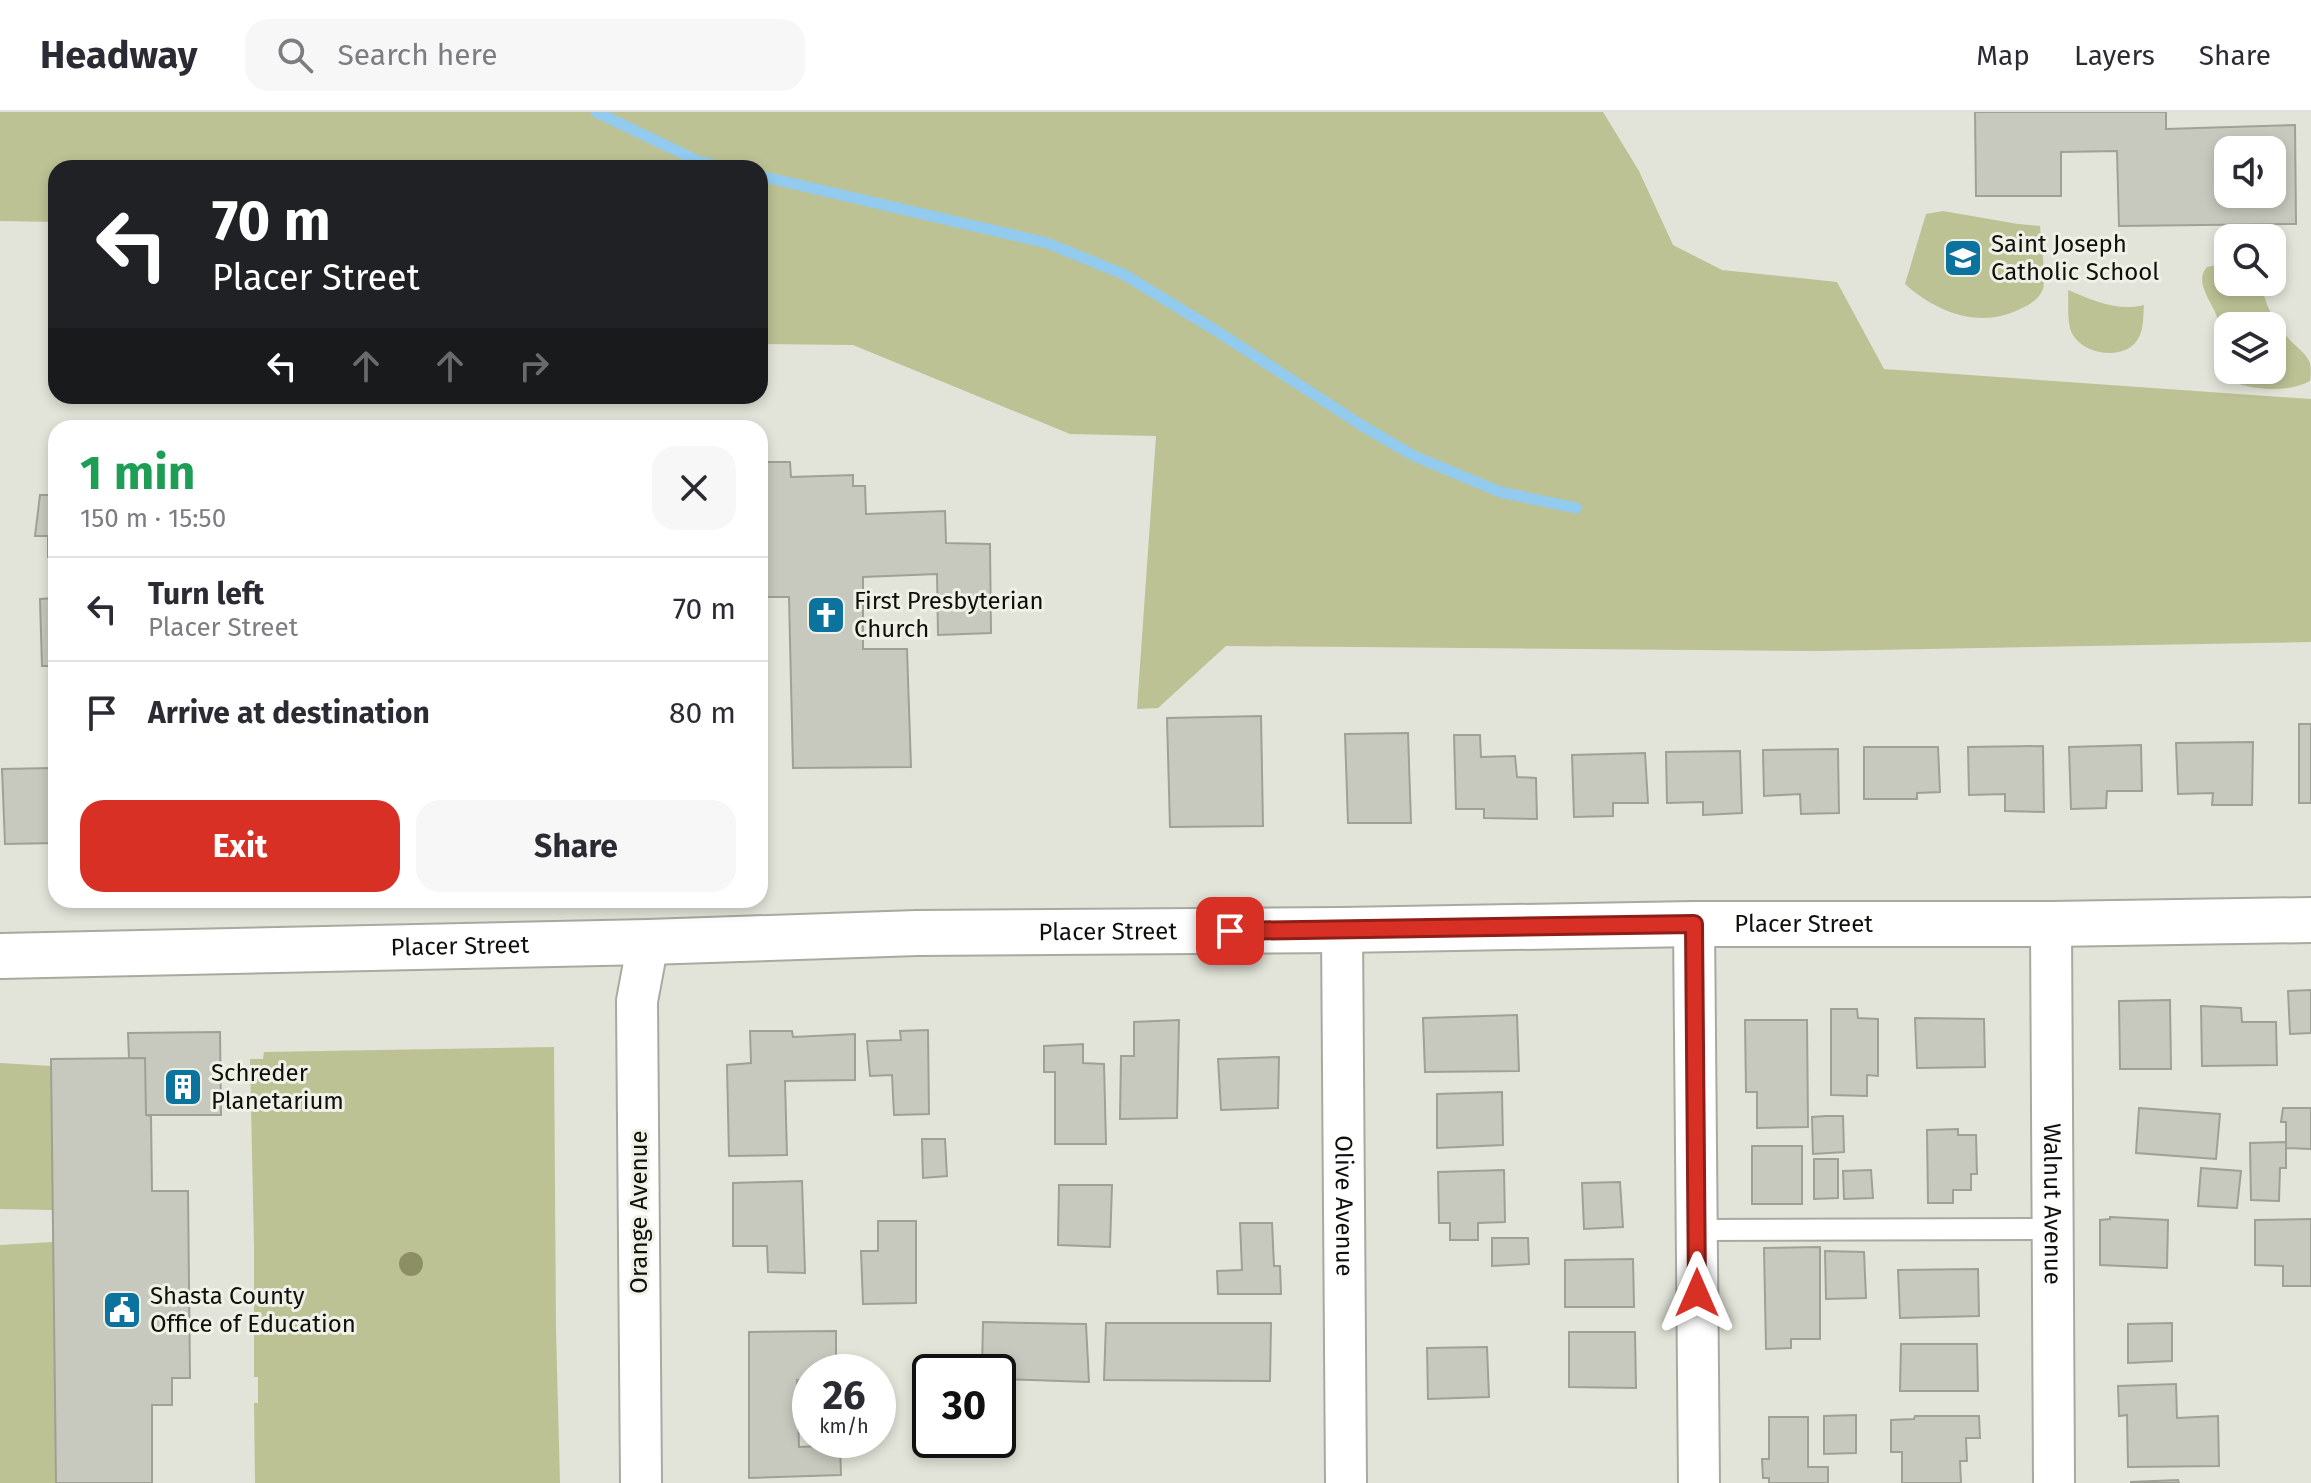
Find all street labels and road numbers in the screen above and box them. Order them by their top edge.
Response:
street label: Placer Street [1734,910,1873,938]
street label: Placer Street [1038,917,1177,946]
street label: Placer Street [390,931,530,962]
street label: Walnut Avenue [2038,1123,2067,1285]
street label: Orange Avenue [625,1130,653,1294]
street label: Olive Avenue [1329,1135,1359,1277]

